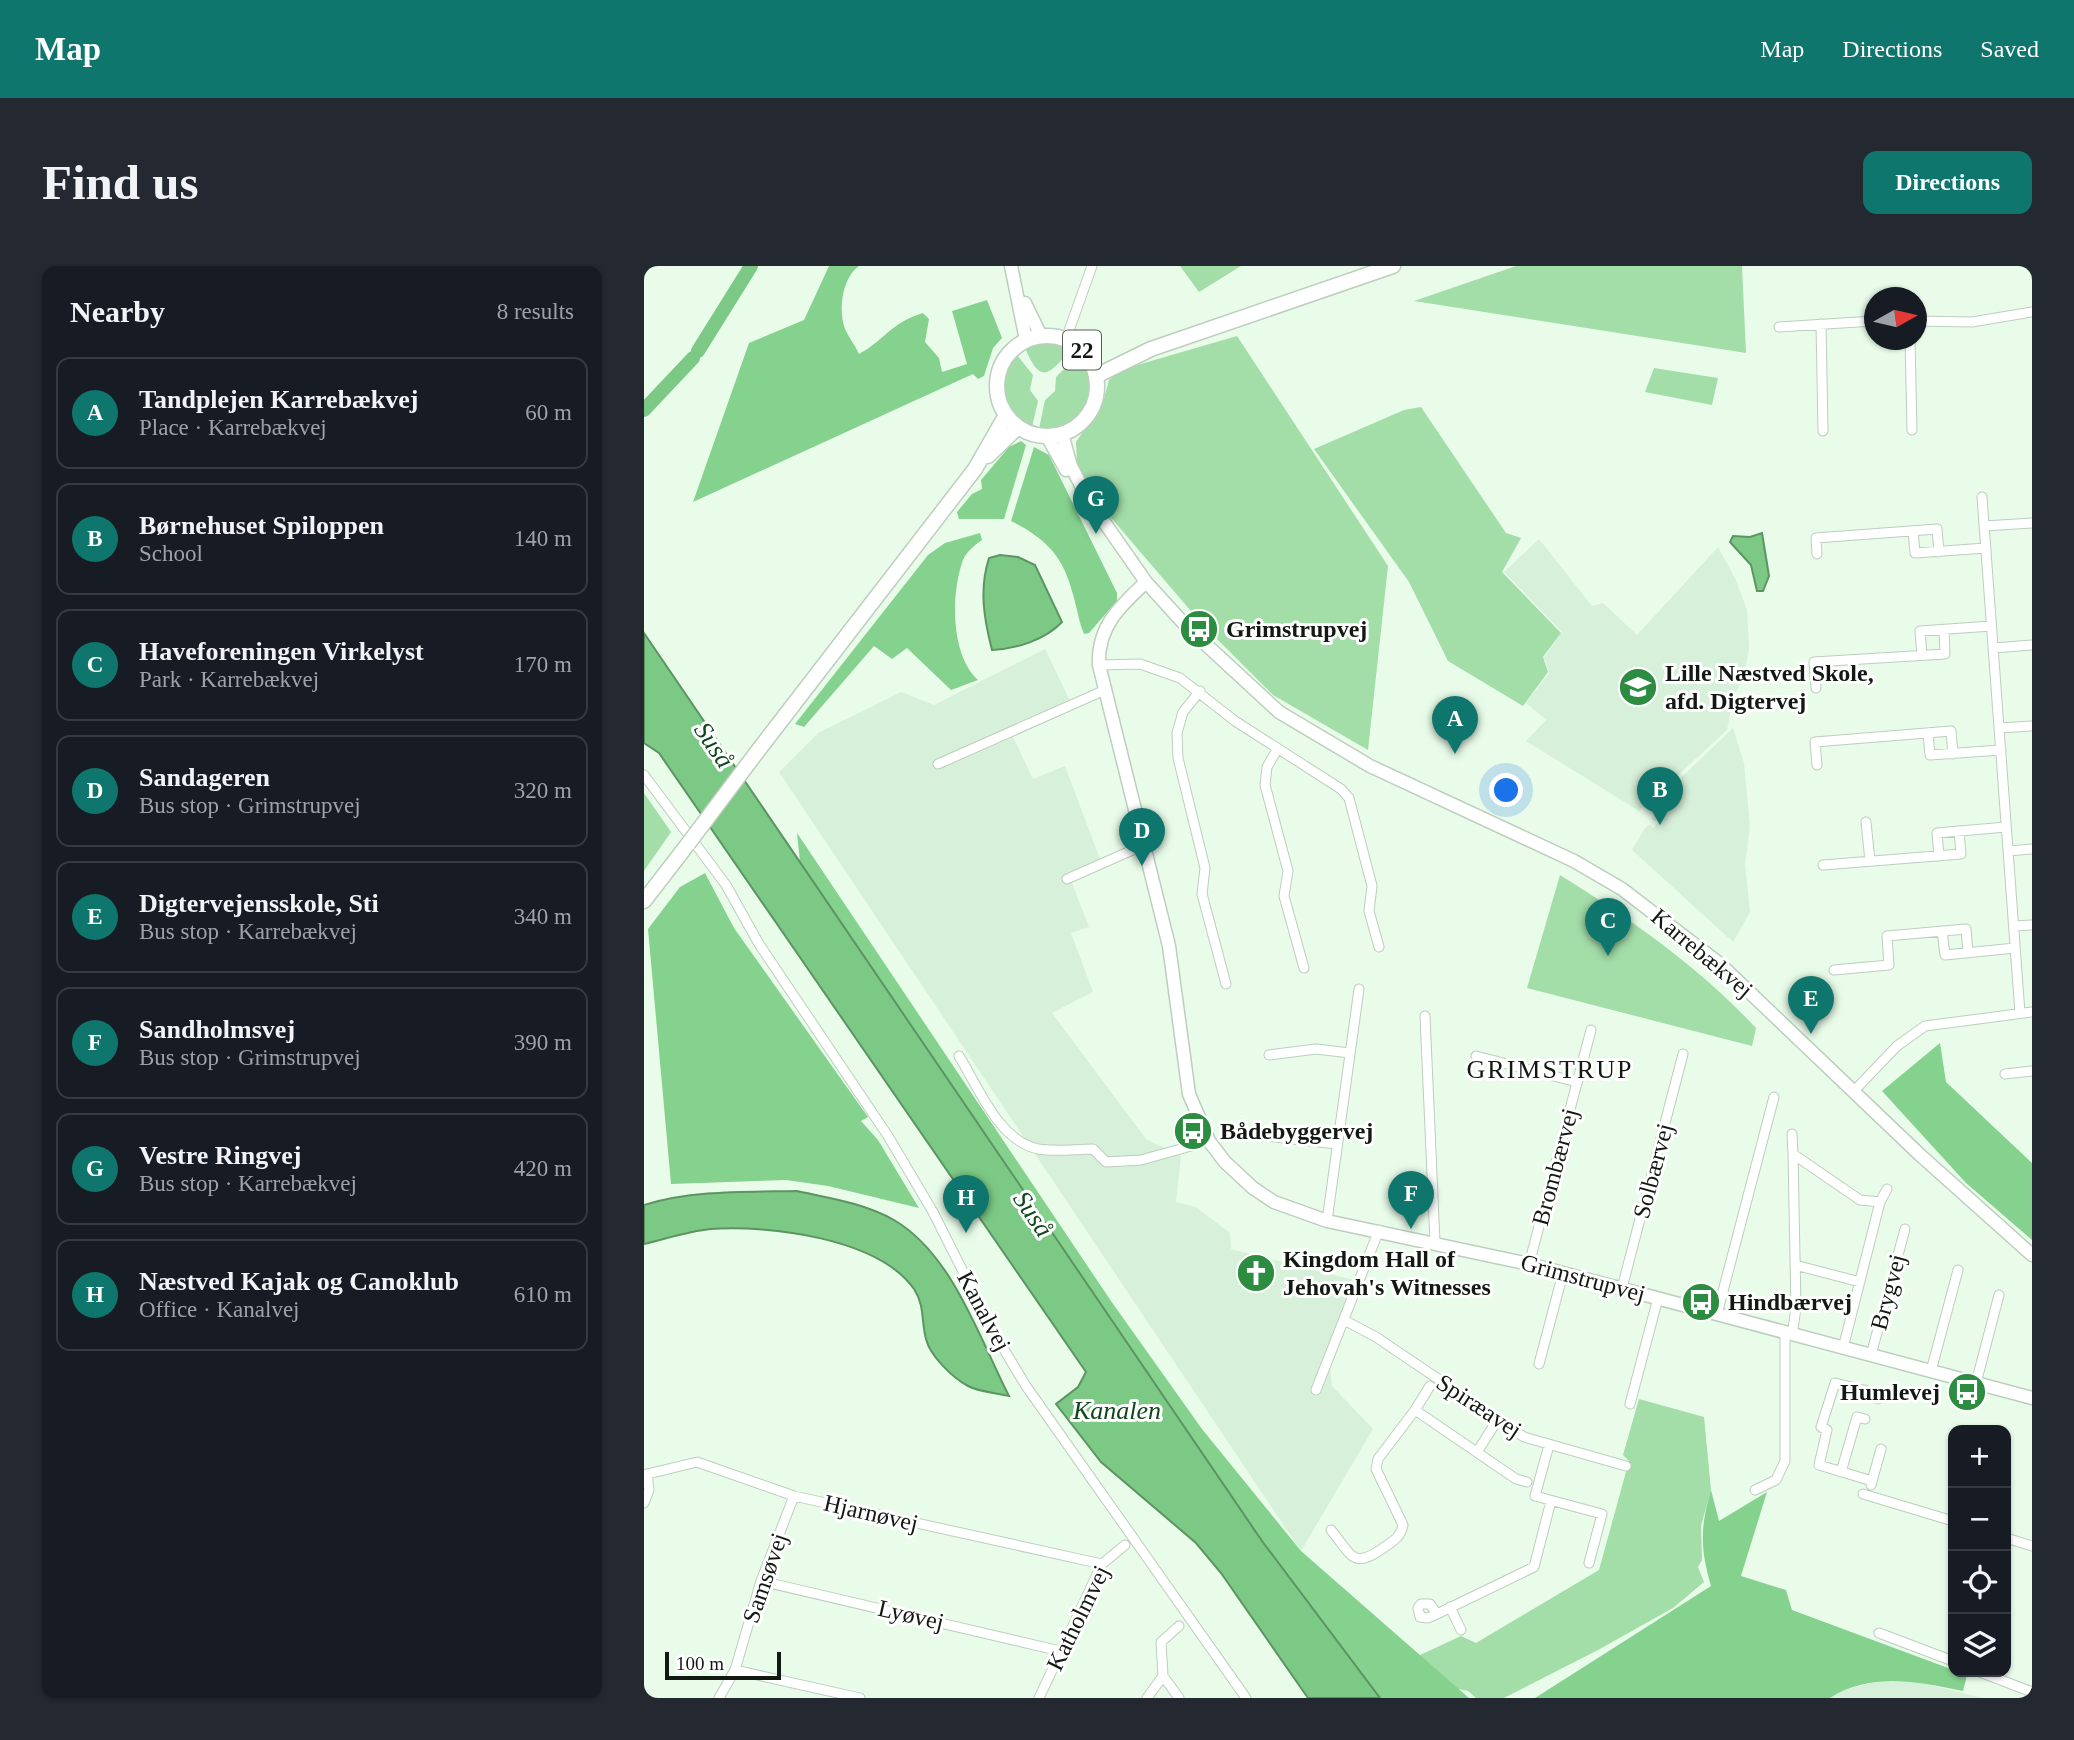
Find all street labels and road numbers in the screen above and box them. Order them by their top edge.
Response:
road number: 22 [1063,330,1101,370]
street label: Karrebækvej [1646,903,1758,1003]
street label: Brombærvej [1527,1106,1583,1228]
street label: Solbærvej [1628,1121,1678,1221]
street label: Grimstrupvej [1518,1249,1648,1307]
street label: Brygvej [1865,1251,1911,1333]
street label: Kanalvej [952,1267,1016,1355]
street label: Spiræavej [1432,1369,1526,1443]
street label: Hjarnøvej [821,1490,921,1536]
street label: Samsøvej [738,1530,792,1626]
street label: Katholmvej [1041,1561,1115,1675]
street label: Lyøvej [876,1595,946,1635]

